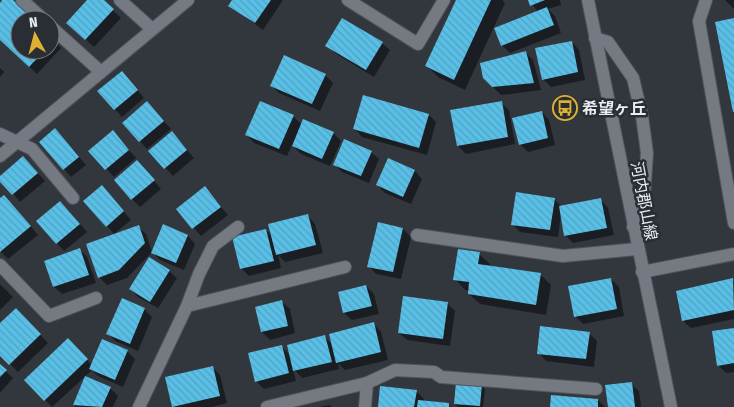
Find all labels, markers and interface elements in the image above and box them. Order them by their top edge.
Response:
north arrow [10,10,60,60]
text: N [28,14,39,32]
bus stop icon: 希望ヶ丘 [552,95,578,121]
place label: 希望ヶ丘 [582,99,646,118]
street label: 河内郡山線 [627,160,661,242]

